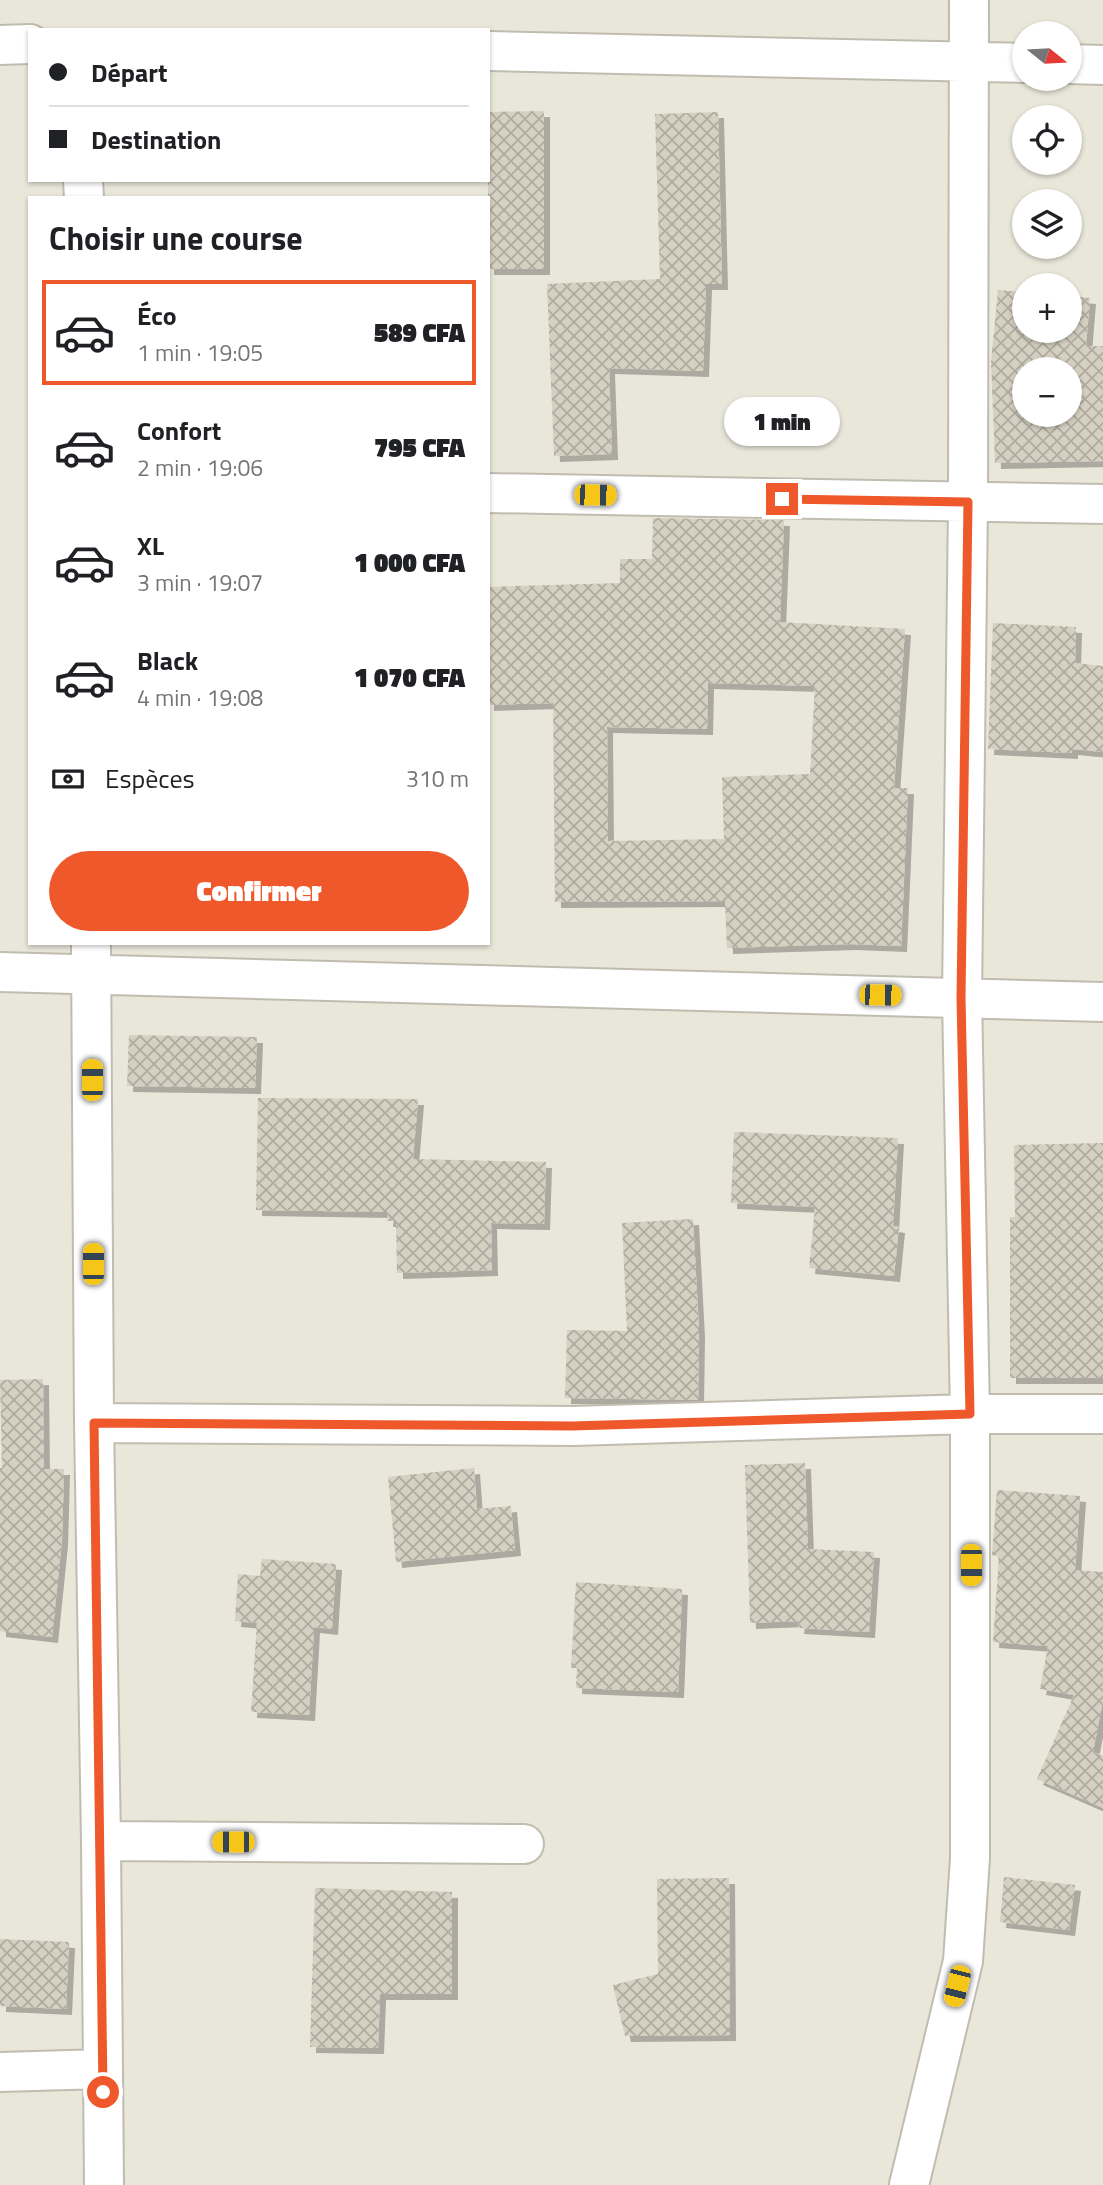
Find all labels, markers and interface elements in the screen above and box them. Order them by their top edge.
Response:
north arrow [1012,21,1082,91]
map controls [1012,21,1082,427]
text: Départ [91,53,167,92]
button: locate [1012,105,1082,175]
text: Destination [91,120,221,159]
button: layers [1012,189,1082,259]
text: Choisir une course [49,214,303,262]
button: + [1012,273,1082,343]
text: Éco [137,296,177,335]
icon: car [53,301,116,364]
text: 589 CFA [374,313,465,352]
text: 1 min · 19:05 [137,335,263,370]
button: − [1012,357,1082,427]
callout: 1 min [724,398,840,447]
text: 1 min [753,404,811,439]
text: Confort [137,411,221,450]
icon: car [53,416,116,479]
text: 795 CFA [374,428,465,467]
text: 2 min · 19:06 [137,450,263,485]
route end [766,483,798,515]
car [574,484,617,506]
text: XL [137,526,164,565]
icon: car [53,531,116,594]
text: 1 000 CFA [354,543,465,582]
text: 3 min · 19:07 [137,565,263,600]
text: Black [137,641,198,680]
icon: car [53,646,116,709]
text: 1 070 CFA [354,658,465,697]
text: 4 min · 19:08 [137,680,263,715]
text: Espèces [105,759,195,798]
icon: cash [49,760,87,798]
text: 310 m [406,761,469,796]
button: Confirmer [49,851,469,931]
car [859,984,902,1006]
car [82,1059,103,1101]
car [83,1243,104,1285]
car [961,1544,982,1586]
car [213,1832,255,1853]
car [942,1963,973,2009]
route start [87,2076,119,2108]

